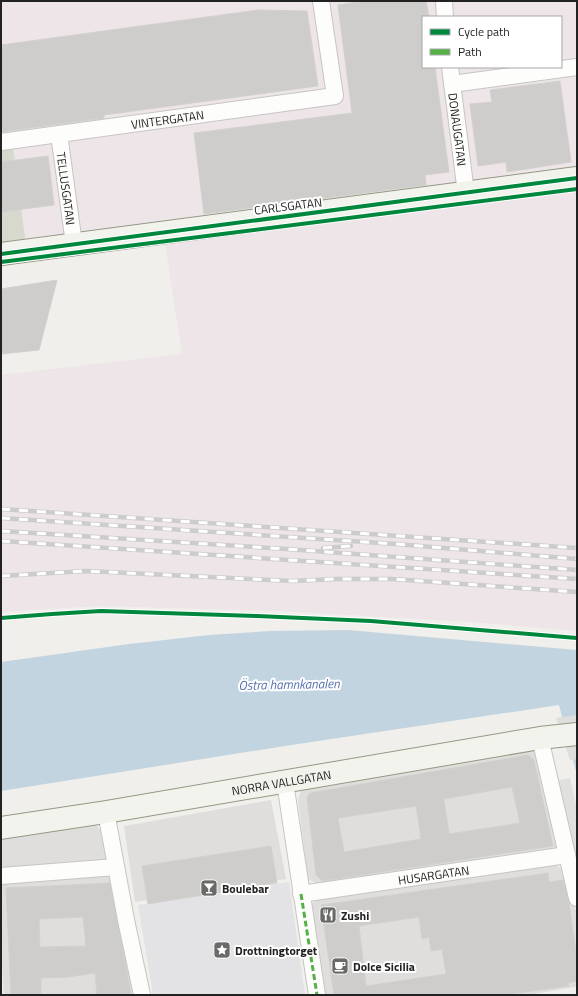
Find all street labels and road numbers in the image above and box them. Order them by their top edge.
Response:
street label: DONAUGATAN [444,92,472,167]
street label: VINTERGATAN [130,105,205,134]
street label: TELLUSGATAN [52,151,81,226]
street label: CARLSGATAN [253,192,323,220]
street label: NORRA VALLGATAN [230,764,332,800]
street label: HUSARGATAN [397,860,470,889]

